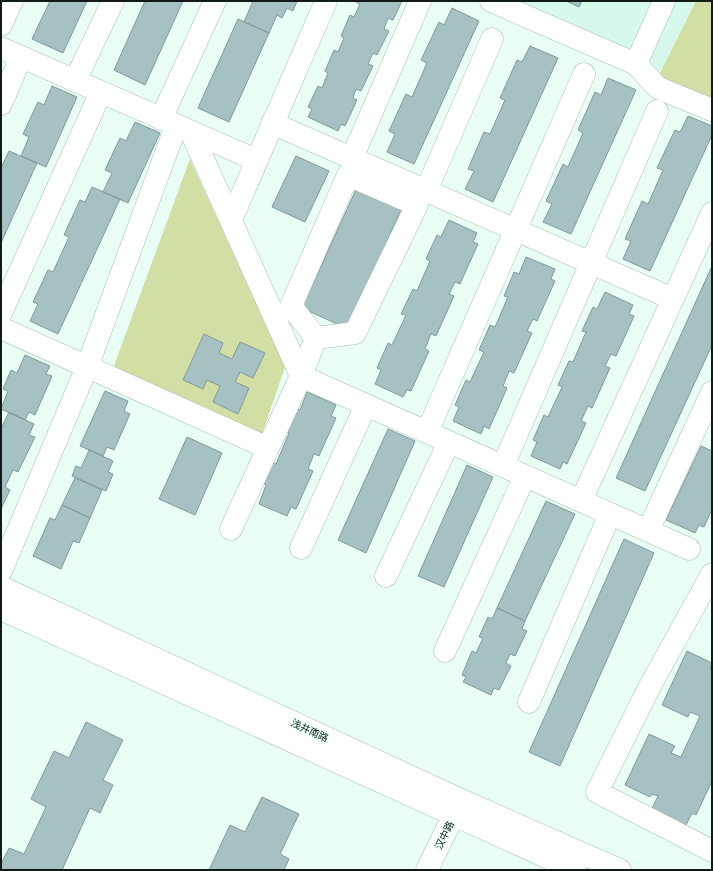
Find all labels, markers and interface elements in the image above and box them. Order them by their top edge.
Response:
street label: 浅井南路 [289,716,331,744]
street label: 汉中路 [432,819,456,851]

